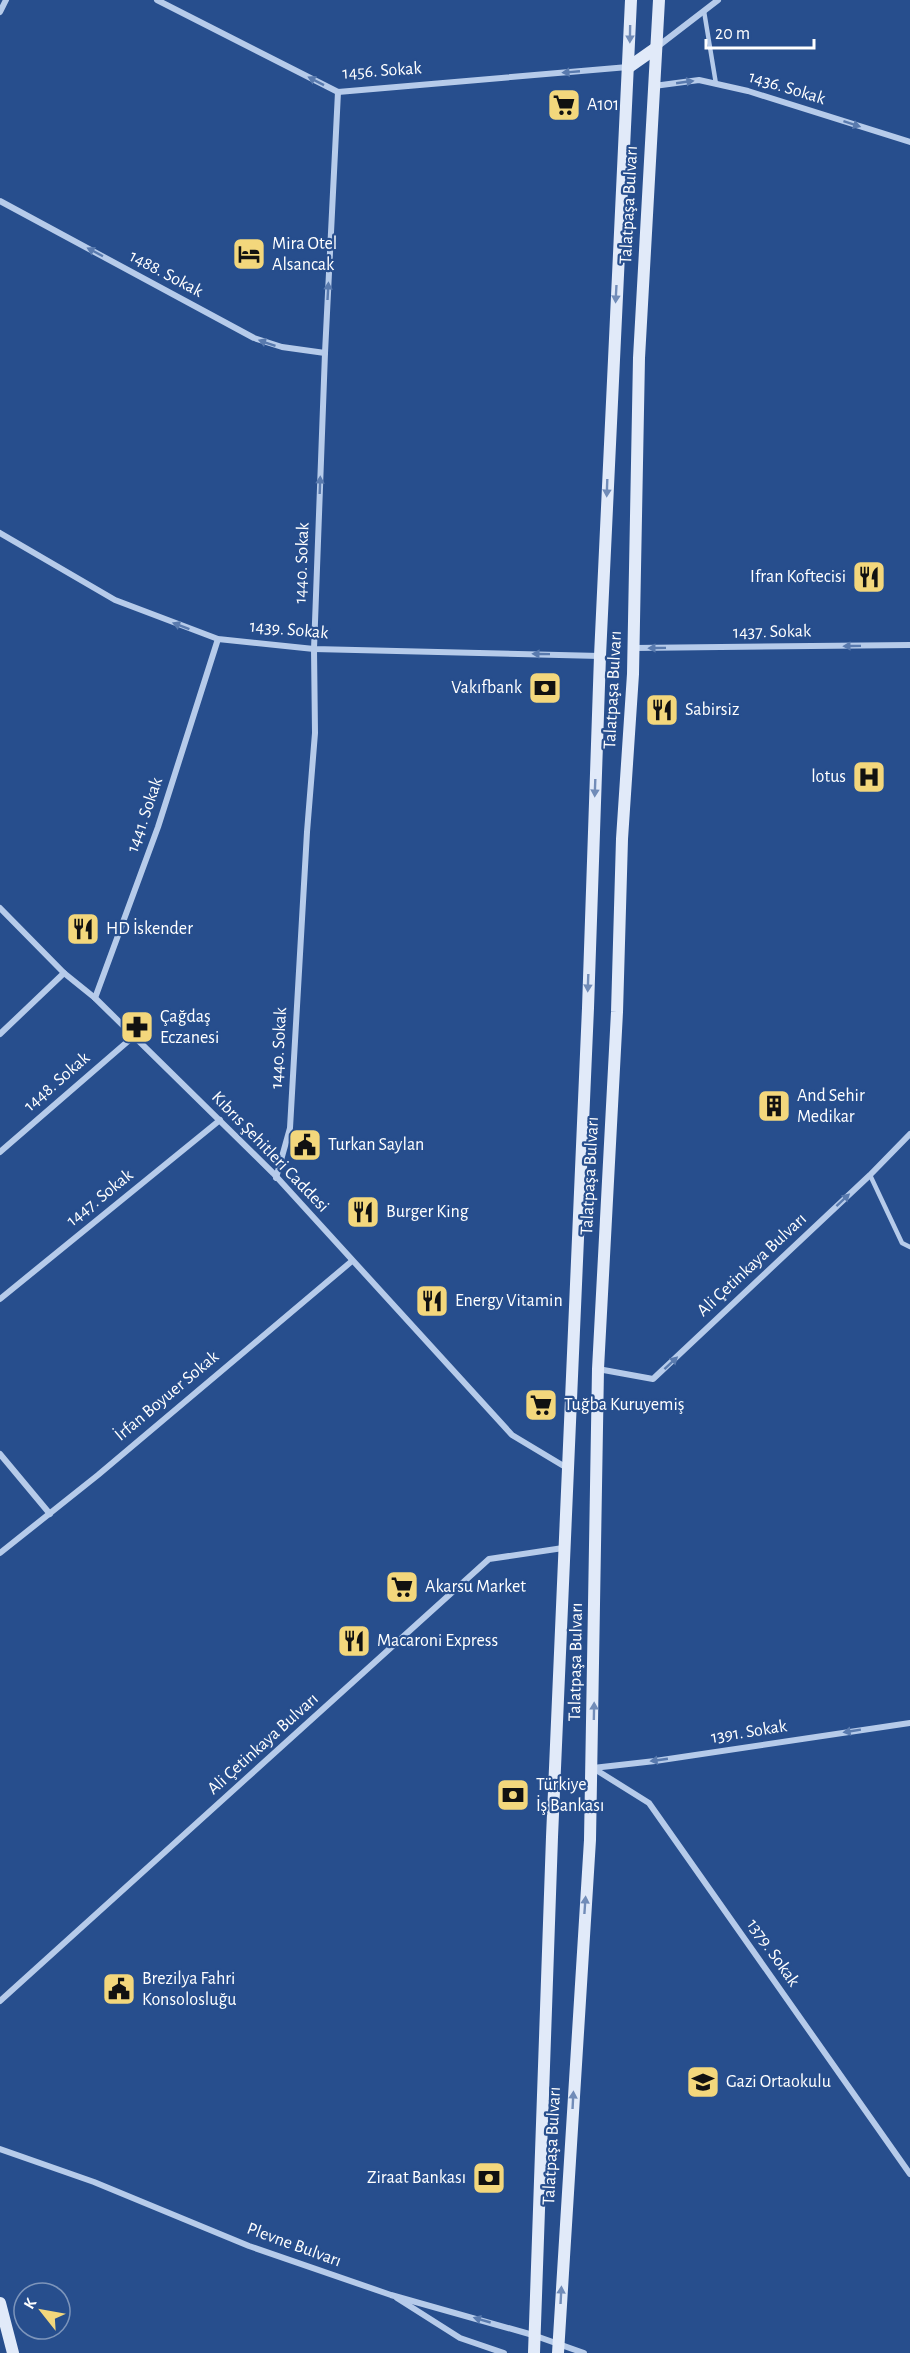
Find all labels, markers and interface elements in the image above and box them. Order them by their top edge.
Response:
scale bar [706,12,814,50]
one-way arrow [625,24,634,43]
text: 20 m [715,25,750,43]
street label: 1456. Sokak [342,59,423,83]
one-way arrow [561,68,580,77]
street label: 1436. Sokak [747,68,828,108]
one-way arrow [308,76,325,85]
one-way arrow [675,77,694,87]
supermarket icon: A101 [546,87,582,123]
place label: A101 [587,96,619,114]
one-way arrow [843,120,861,129]
street label: Talatpaşa Bulvarı [617,145,641,265]
place label: Mira Otel Alsancak [272,235,337,274]
hotel icon: Mira Otel Alsancak [231,236,267,272]
one-way arrow [86,247,103,257]
street label: 1488. Sokak [126,247,206,301]
one-way arrow [324,281,333,300]
one-way arrow [611,284,621,303]
one-way arrow [258,337,276,347]
one-way arrow [316,476,325,495]
one-way arrow [602,479,612,498]
street label: 1440. Sokak [292,521,312,604]
restaurant icon: Ifran Koftecisi [851,559,887,595]
place label: Ifran Koftecisi [750,568,846,586]
street label: 1439. Sokak [249,618,330,642]
one-way arrow [172,620,190,630]
street label: 1437. Sokak [733,622,812,642]
street label: Talatpaşa Bulvarı [601,630,625,750]
one-way arrow [842,641,861,651]
one-way arrow [647,643,666,653]
one-way arrow [532,650,551,659]
bank icon: Vakıfbank [527,670,563,706]
place label: Vakıfbank [451,679,523,697]
restaurant icon: Sabirsiz [644,692,680,728]
place label: Sabirsiz [685,701,739,719]
hospital icon: lotus [851,759,887,795]
place label: lotus [811,768,846,786]
street label: 1441. Sokak [124,774,166,855]
one-way arrow [591,779,600,798]
restaurant icon: HD İskender [65,911,101,947]
place label: HD İskender [106,918,193,938]
one-way arrow [584,973,593,992]
street label: 1440. Sokak [268,1006,290,1089]
place label: Çağdaş Eczanesi [160,1008,219,1047]
pharmacy icon: Çağdaş Eczanesi [119,1009,155,1045]
street label: 1448. Sokak [21,1048,94,1115]
place label: And Sehir Medikar [797,1087,865,1126]
street label: Kıbrıs Şehitleri Caddesi [208,1088,332,1216]
building icon: And Sehir Medikar [756,1088,792,1124]
street label: Talatpaşa Bulvarı [578,1116,602,1236]
public building icon: Turkan Saylan [287,1127,323,1163]
place label: Turkan Saylan [328,1136,424,1154]
street label: 1447. Sokak [63,1166,137,1230]
one-way arrow [836,1193,851,1207]
restaurant icon: Burger King [345,1194,381,1230]
place label: Burger King [386,1203,469,1221]
street label: Ali Çetinkaya Bulvarı [694,1210,810,1320]
restaurant icon: Energy Vitamin [414,1283,450,1319]
place label: Energy Vitamin [455,1292,563,1310]
street label: İrfan Boyuer Sokak [110,1345,223,1445]
one-way arrow [663,1356,677,1370]
supermarket icon: Tuğba Kuruyemiş [523,1387,559,1423]
place label: Tuğba Kuruyemiş [564,1396,684,1414]
supermarket icon: Akarsu Market [384,1569,420,1605]
place label: Akarsu Market [425,1578,526,1596]
street label: Talatpaşa Bulvarı [566,1602,586,1722]
restaurant icon: Macaroni Express [336,1623,372,1659]
place label: Macaroni Express [377,1632,498,1650]
street label: Ali Çetinkaya Bulvarı [204,1690,322,1798]
one-way arrow [589,1701,598,1720]
street label: 1391. Sokak [710,1717,789,1747]
one-way arrow [843,1727,862,1736]
one-way arrow [650,1756,669,1765]
place label: Türkiye İş Bankası [536,1776,604,1815]
bank icon: Türkiye İş Bankası [495,1777,531,1813]
one-way arrow [581,1896,590,1915]
street label: 1379. Sokak [743,1916,803,1991]
place label: Brezilya Fahri Konsolosluğu [142,1970,236,2009]
public building icon: Brezilya Fahri Konsolosluğu [101,1971,137,2007]
school or university icon: Gazi Ortaokulu [685,2064,721,2100]
place label: Gazi Ortaokulu [726,2073,831,2091]
street label: Talatpaşa Bulvarı [540,2086,564,2206]
one-way arrow [568,2090,578,2109]
bank icon: Ziraat Bankası [471,2160,507,2196]
place label: Ziraat Bankası [367,2169,466,2187]
street label: Plevne Bulvarı [244,2220,344,2270]
north arrow [12,2281,72,2341]
one-way arrow [557,2285,566,2304]
text: K [21,2295,40,2312]
one-way arrow [473,2315,491,2325]

